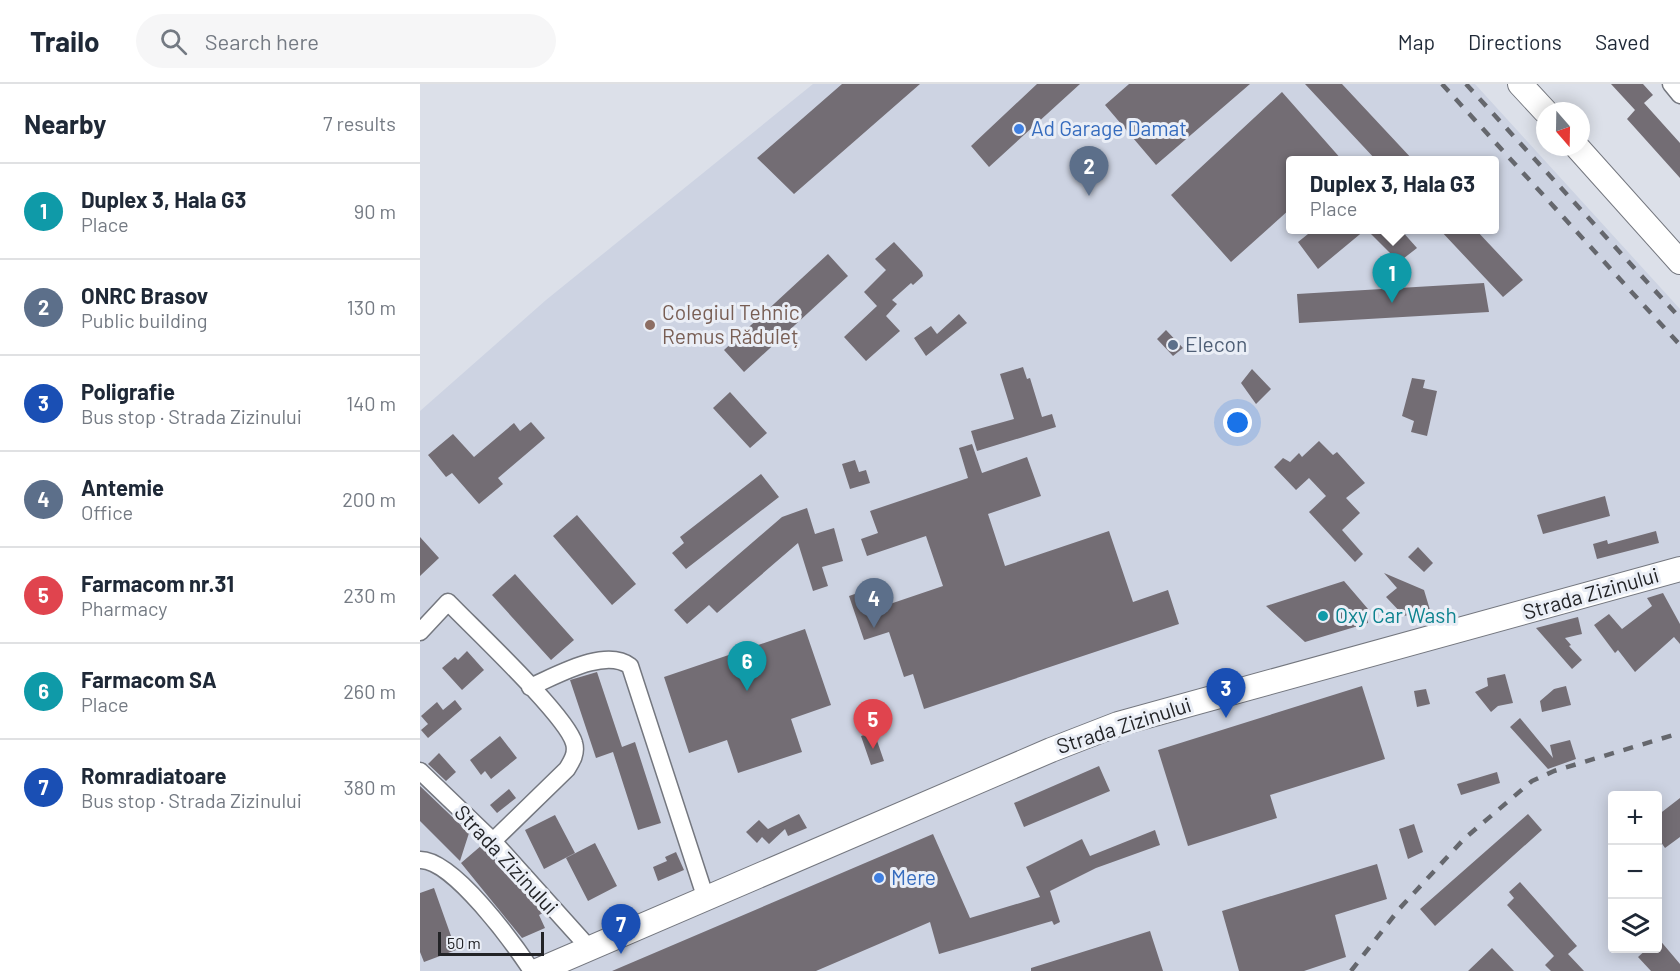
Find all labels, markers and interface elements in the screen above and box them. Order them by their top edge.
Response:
search box [136,14,556,68]
text: Trailo [30,24,100,58]
icon: search [157,25,190,58]
text: Search here [205,28,319,54]
text: Map [1398,29,1435,54]
text: Directions [1468,29,1562,54]
text: Saved [1595,29,1650,54]
north arrow [1536,102,1590,156]
text: Nearby [24,108,106,139]
text: 7 results [323,111,396,135]
place label: Ad Garage Damat [1031,115,1187,140]
marker: Ad Garage Damat [1012,122,1026,136]
pin: 2 [1070,147,1108,196]
popup [1286,156,1499,234]
text: Duplex 3, Hala G3 [1310,170,1475,196]
text: Duplex 3, Hala G3 [81,186,246,212]
text: Place [1310,196,1358,220]
text: 1 [40,199,47,223]
text: 90 m [354,199,396,223]
text: Place [81,212,129,236]
pin: 1 [1372,254,1412,303]
text: ONRC Brasov [81,282,208,308]
text: 2 [38,295,49,319]
text: 130 m [347,295,396,319]
place label: Colegiul Tehnic Remus Răduleț [662,299,800,348]
text: Public building [81,308,207,332]
marker: Colegiul Tehnic Remus Răduleț [643,318,657,332]
place label: Elecon [1185,331,1247,356]
marker: Elecon [1166,338,1180,352]
text: Poligrafie [81,378,175,404]
text: 3 [38,391,49,415]
text: 140 m [346,391,396,415]
text: Bus stop · Strada Zizinului [81,404,302,428]
your location [1223,408,1252,437]
text: Antemie [81,474,164,500]
text: 4 [37,487,50,511]
text: 200 m [342,487,396,511]
text: Office [81,500,133,524]
street label: Strada Zizinului [1520,561,1661,624]
text: Farmacom nr.31 [81,570,234,596]
pin: 4 [854,578,894,628]
text: 5 [38,583,49,607]
text: 230 m [343,583,396,607]
text: Pharmacy [81,596,167,620]
place label: Oxy Car Wash [1335,602,1457,627]
marker: Oxy Car Wash [1316,609,1330,623]
pin: 6 [728,642,766,691]
text: Farmacom SA [81,666,217,692]
pin: 3 [1206,668,1246,718]
text: 6 [38,679,49,703]
text: 260 m [343,679,396,703]
street label: Strada Zizinului [1053,691,1194,758]
text: Place [81,692,129,716]
pin: 5 [854,700,892,749]
text: Romradiatoare [81,762,227,788]
text: 7 [39,775,48,799]
text: 380 m [343,775,396,799]
text: Bus stop · Strada Zizinului [81,788,302,812]
map controls [1608,791,1662,953]
button: + [1608,791,1662,845]
street label: Strada Zizinului [450,799,564,919]
button: − [1608,845,1662,899]
place label: Mere [891,864,936,889]
marker: Mere [872,871,886,885]
button: layers [1608,899,1662,953]
pin: 7 [602,904,640,954]
scale bar [438,929,544,956]
text: 50 m [447,933,481,952]

